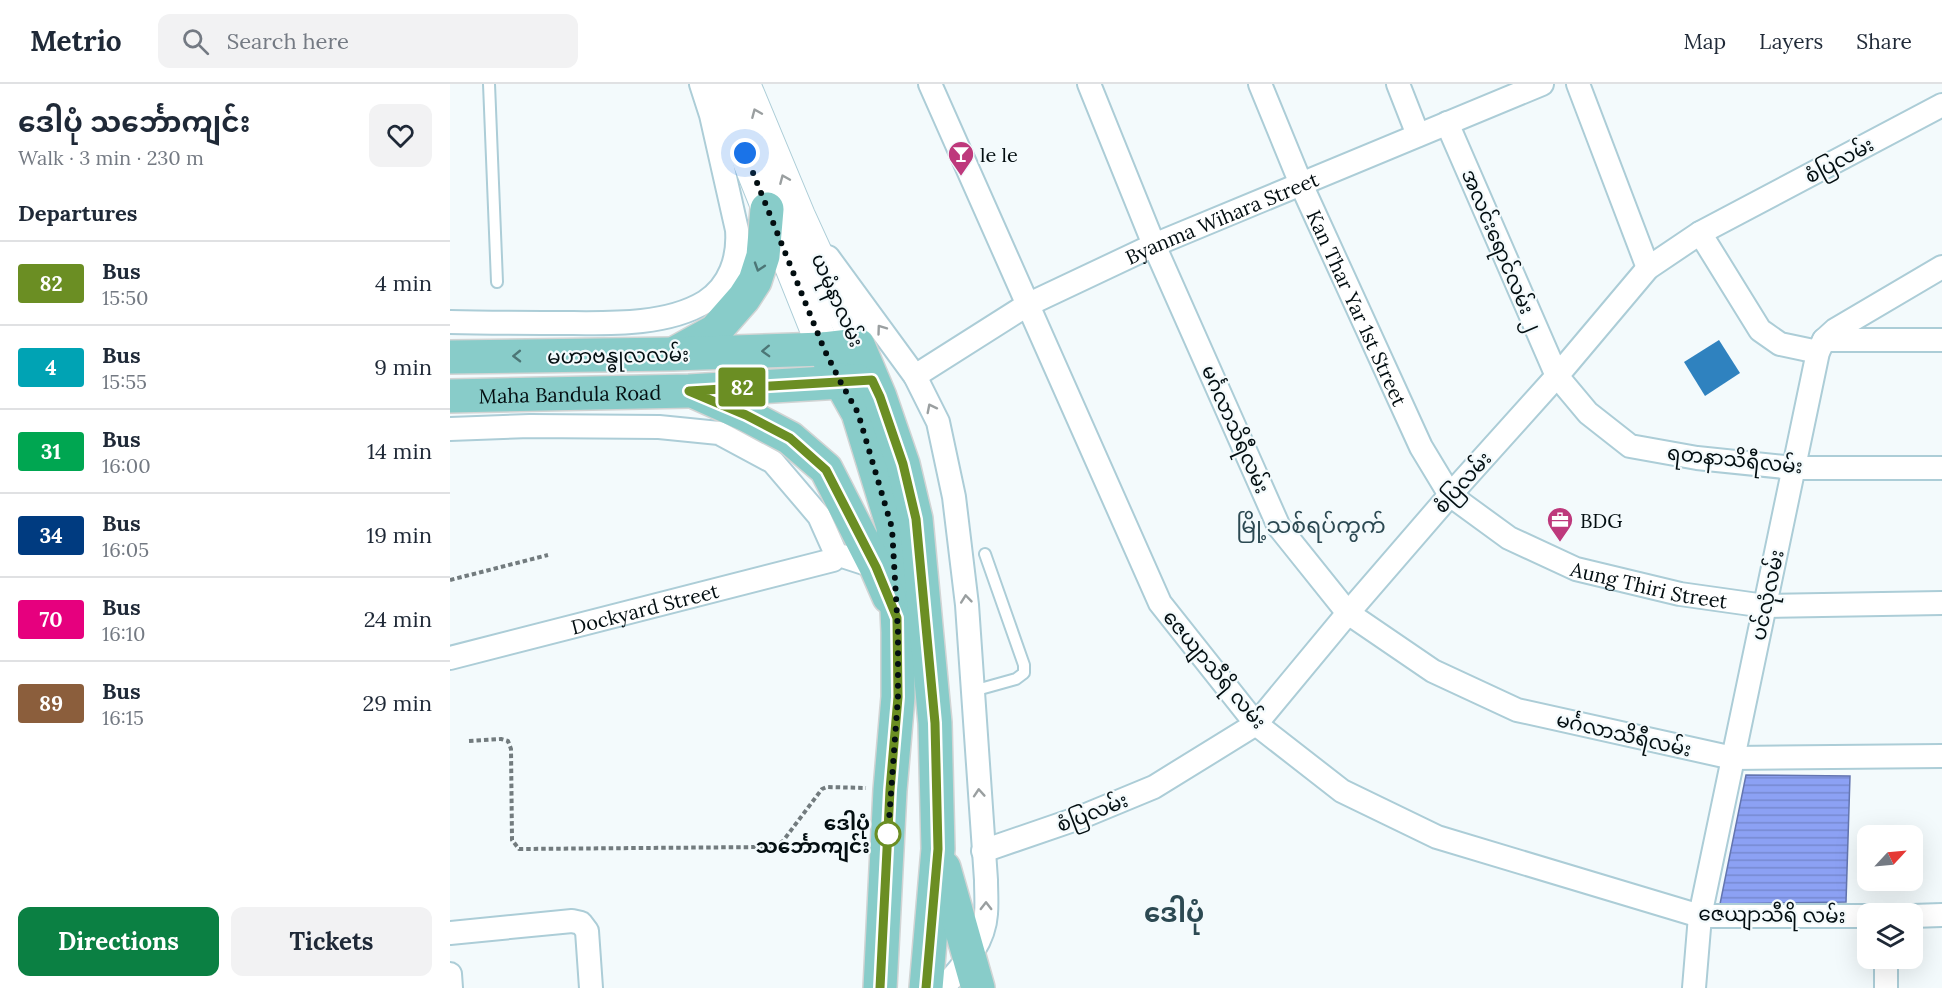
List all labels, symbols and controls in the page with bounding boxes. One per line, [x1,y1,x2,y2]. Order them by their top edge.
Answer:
search box [158,14,578,68]
text: Metrio [30,23,122,59]
icon: search [179,25,212,58]
text: Search here [227,27,349,55]
text: Map [1683,28,1726,55]
text: Layers [1759,28,1823,55]
text: Share [1856,28,1912,55]
text: ဒေါပုံ သင်္ဘောကျင်း [18,104,251,140]
button: heart [369,104,432,167]
one-way arrow [751,109,763,120]
street label: စံပြလမ်း [1800,131,1880,192]
your location [730,138,760,168]
bar icon: le le [946,139,976,177]
place label: le le [980,142,1018,167]
text: Walk · 3 min · 230 m [18,145,204,170]
street label: အလင်းရောင်လမ်း ၂ [1453,165,1548,336]
street label: Byanma Wihara Street [1121,166,1322,269]
one-way arrow [779,175,791,186]
text: Departures [18,199,137,227]
street label: Kan Thar Yar 1st Street [1302,206,1413,410]
street label: ယမုံနာလမ်း [802,249,871,353]
text: Bus [102,257,141,285]
one-way arrow [754,261,767,272]
text: 4 min [375,269,432,297]
text: 82 [39,270,63,297]
text: 15:50 [102,285,149,310]
one-way arrow [877,325,888,336]
street label: မဟာဗန္ဓုလလမ်း [547,340,689,373]
text: Bus [102,341,141,369]
one-way arrow [761,344,770,357]
one-way arrow [513,350,522,362]
text: 9 min [374,353,432,381]
text: 4 [45,354,57,381]
street label: မင်္ဂလာသိရီလမ်း [1193,361,1276,499]
line badge: 82 [715,368,769,406]
text: 15:55 [102,369,147,394]
text: 82 [730,374,754,401]
street label: Maha Bandula Road [478,379,662,408]
one-way arrow [927,403,938,414]
text: Bus [102,425,141,453]
text: 14 min [367,437,432,465]
text: 31 [41,438,61,465]
street label: ရတနာသိရီလမ်း [1666,438,1804,483]
street label: စံပြလမ်း [1427,445,1499,521]
text: 16:00 [102,453,151,478]
office icon: BDG [1545,505,1575,543]
place label: BDG [1580,508,1622,533]
text: Bus [102,509,141,537]
district label: မြို့သစ်ရပ်ကွက် [1236,510,1386,543]
text: 19 min [366,521,432,549]
text: 34 [39,522,63,549]
text: 16:05 [102,537,149,562]
street label: ပင်လုံလမ်း [1744,547,1794,644]
street label: Aung Thiri Street [1567,555,1729,613]
street label: Dockyard Street [568,577,721,639]
text: Bus [102,593,141,621]
one-way arrow [960,594,973,603]
street label: ဇေယျာသီရိ လမ်း [1155,604,1273,736]
text: 24 min [364,605,432,633]
text: 70 [39,606,63,633]
text: 16:10 [102,621,146,646]
text: Bus [102,677,141,705]
text: 29 min [362,689,432,717]
text: 89 [39,690,63,717]
text: 16:15 [102,705,144,730]
street label: မင်္ဂလာသိရီလမ်း [1553,705,1694,766]
street label: စံပြလမ်း [1052,786,1133,841]
one-way arrow [973,789,986,798]
place label: ဒေါပုံ သင်္ဘောကျင်း [755,810,870,863]
marker: ဒေါပုံ သင်္ဘောကျင်း [875,821,901,847]
north arrow [1857,825,1923,891]
map controls [1857,825,1923,969]
district label: ဒေါပုံ [1144,895,1204,935]
street label: ဇေယျာသီရိ လမ်း [1698,899,1846,932]
one-way arrow [980,902,992,911]
button: layers [1857,903,1923,969]
button: Directions [18,907,219,976]
button: Tickets [231,907,432,976]

